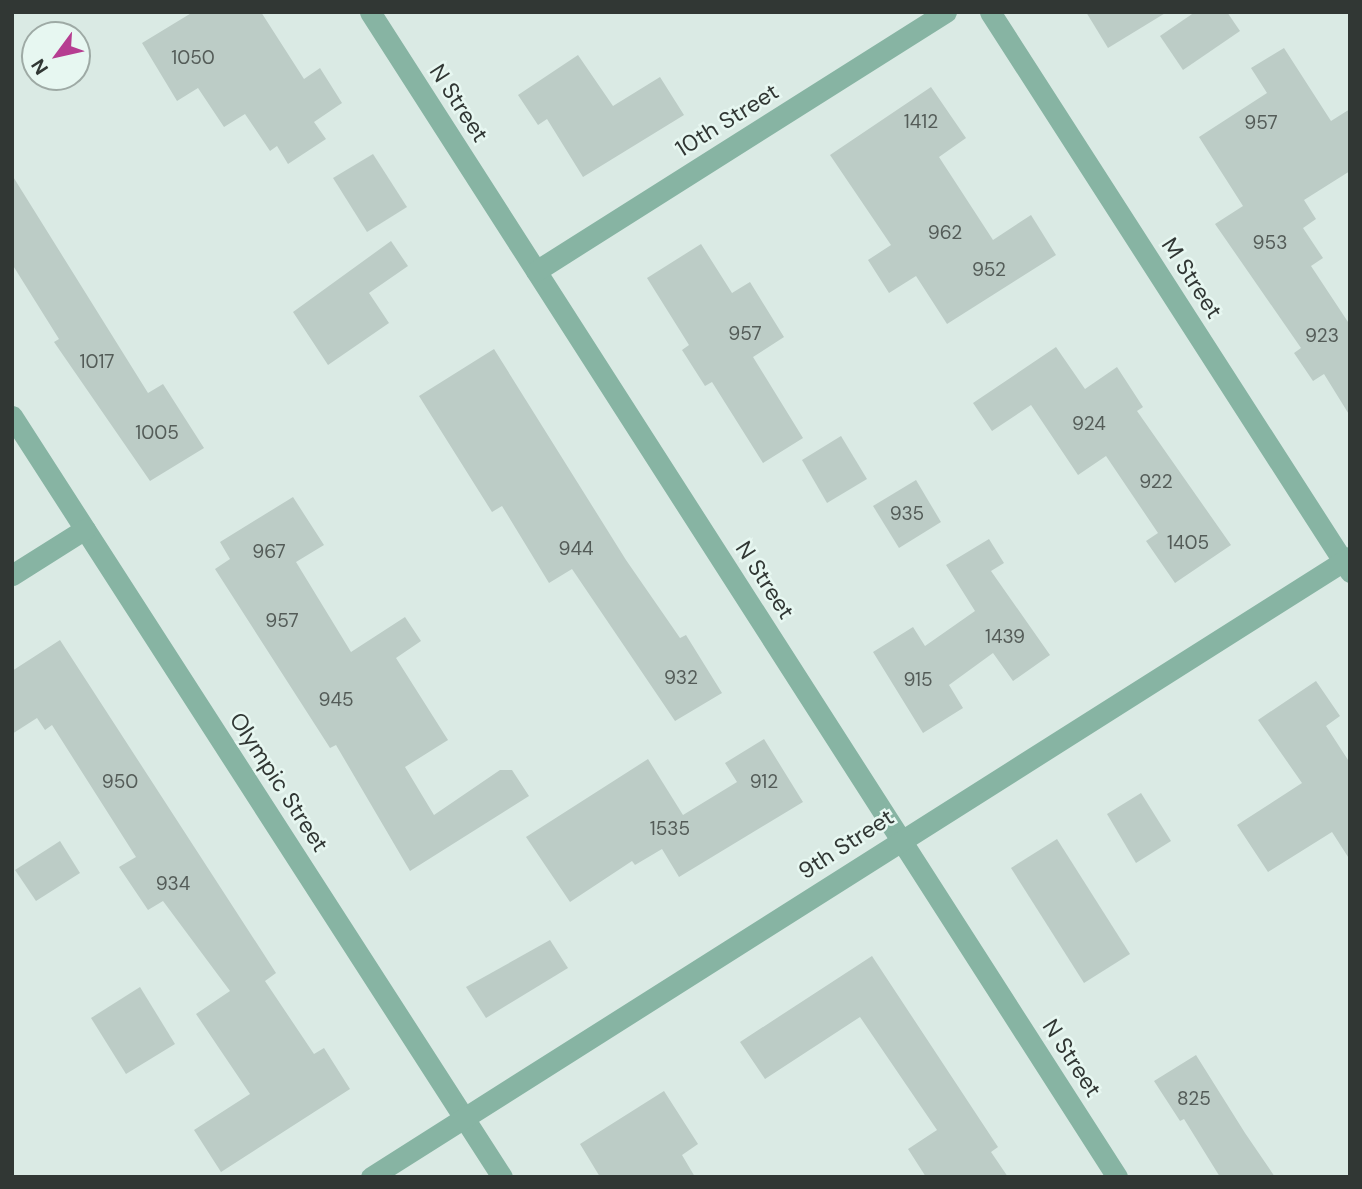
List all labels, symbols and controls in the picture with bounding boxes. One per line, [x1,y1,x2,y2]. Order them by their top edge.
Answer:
north arrow [21,21,91,91]
house number: 1050 [171,47,215,69]
text: N [25,54,54,79]
street label: N Street [424,59,494,147]
street label: 10th Street [670,77,784,163]
house number: 1412 [904,111,938,133]
house number: 957 [1244,112,1278,134]
house number: 962 [928,222,962,244]
street label: M Street [1156,232,1228,324]
house number: 953 [1253,232,1287,254]
house number: 952 [972,259,1006,281]
house number: 957 [728,323,762,345]
house number: 923 [1305,325,1339,347]
house number: 1017 [80,351,114,373]
house number: 924 [1072,413,1106,435]
house number: 1005 [135,422,179,444]
house number: 922 [1139,471,1173,493]
house number: 935 [890,503,924,525]
house number: 1405 [1167,532,1209,554]
street label: N Street [730,536,800,624]
house number: 944 [559,538,593,560]
house number: 967 [252,541,286,563]
house number: 957 [265,610,299,632]
house number: 1439 [985,626,1025,648]
house number: 932 [664,667,698,689]
house number: 915 [903,669,933,691]
house number: 945 [318,689,354,711]
street label: Olympic Street [224,707,334,857]
house number: 950 [102,771,138,793]
house number: 912 [750,771,778,793]
street label: 9th Street [793,803,899,885]
house number: 1535 [650,818,690,840]
house number: 934 [156,873,190,895]
street label: N Street [1037,1014,1107,1102]
house number: 825 [1177,1088,1211,1110]

